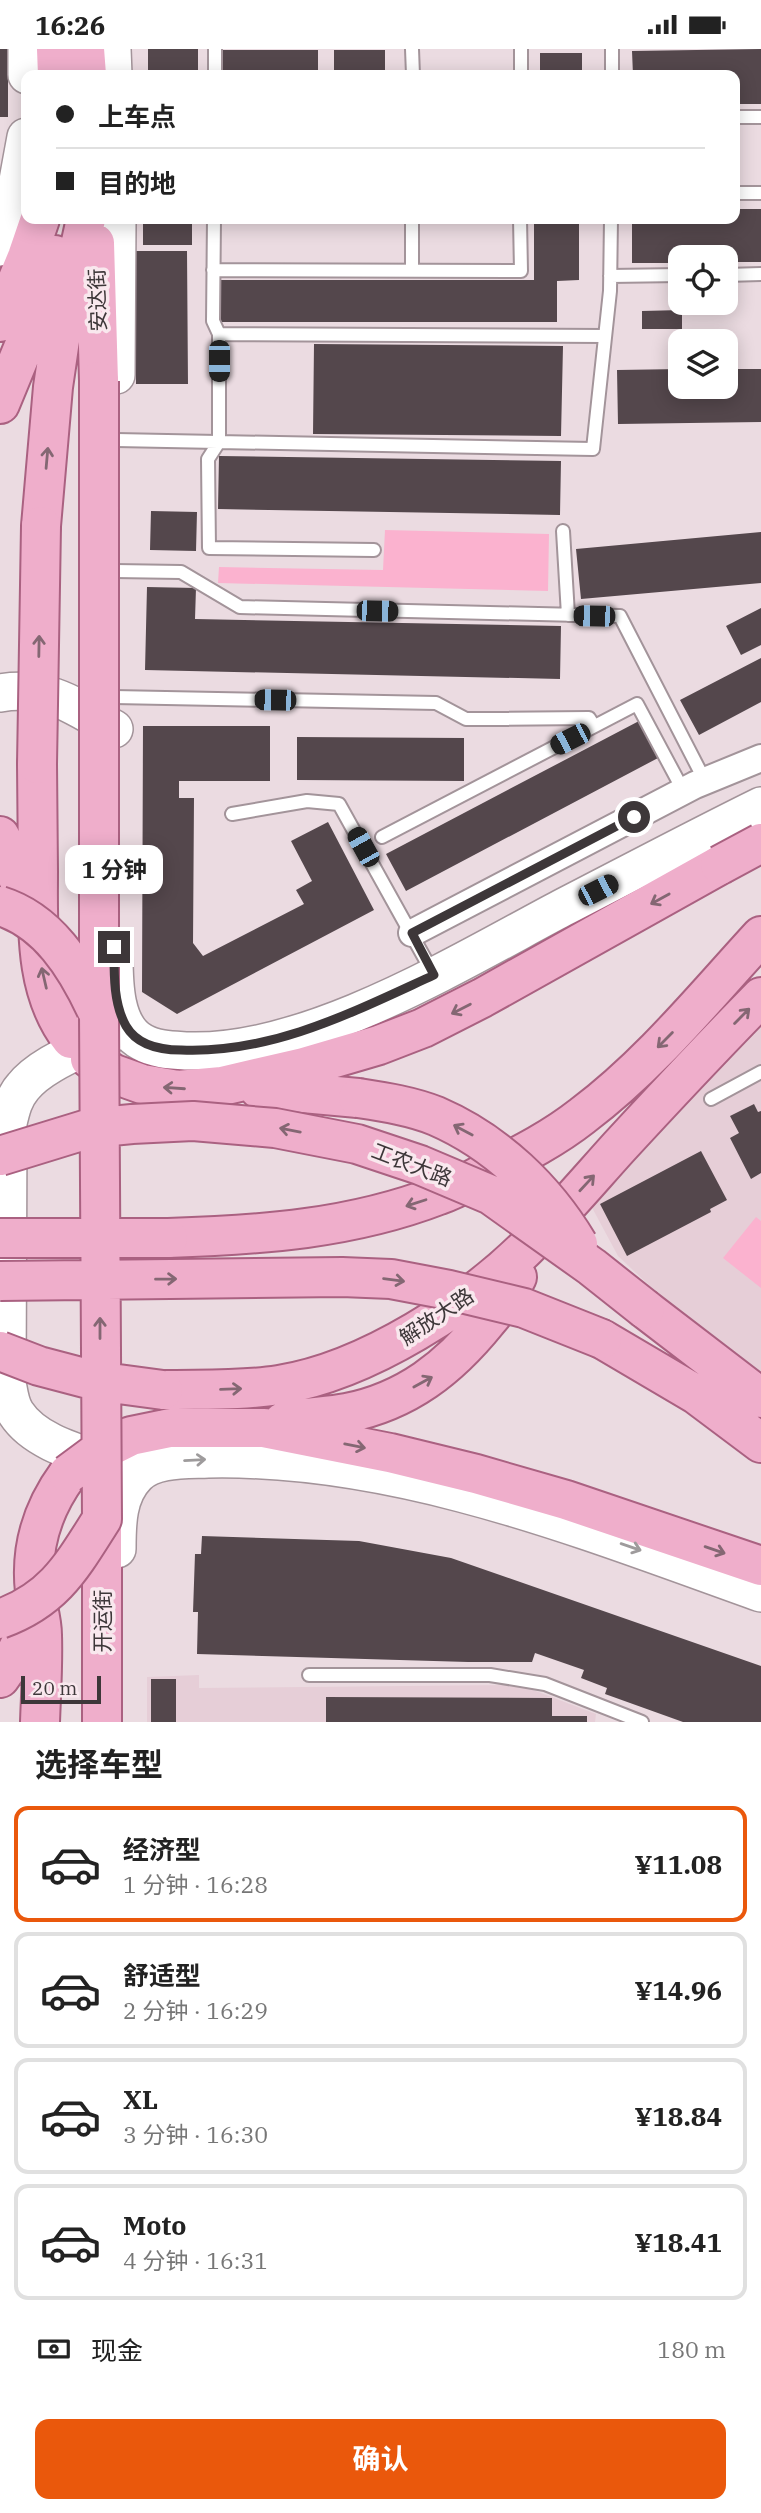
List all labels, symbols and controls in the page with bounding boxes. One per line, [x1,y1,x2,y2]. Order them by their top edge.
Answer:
text: 16:26 [35,8,105,42]
text: 上车点 [98,99,176,133]
text: 目的地 [98,166,176,200]
map controls [668,245,738,399]
button: locate [668,245,738,315]
street label: 安达街 [82,268,112,332]
button: layers [668,329,738,399]
car [209,340,230,382]
one-way arrow [41,447,54,470]
car [356,600,399,622]
car [573,605,616,627]
one-way arrow [32,635,45,658]
car [254,689,297,711]
car [547,720,594,758]
route start [618,801,650,833]
car [344,824,383,870]
callout: 1 分钟 [65,845,163,895]
text: 1 分钟 [81,854,147,884]
car [575,871,622,909]
one-way arrow [651,892,671,906]
route end [98,931,130,963]
one-way arrow [37,967,50,990]
one-way arrow [451,1002,472,1016]
one-way arrow [733,1008,750,1025]
one-way arrow [657,1031,674,1048]
one-way arrow [163,1081,185,1094]
one-way arrow [279,1123,302,1137]
one-way arrow [454,1123,474,1137]
street label: 工农大路 [368,1136,456,1192]
one-way arrow [578,1175,595,1192]
one-way arrow [405,1197,427,1210]
one-way arrow [154,1272,177,1286]
one-way arrow [382,1274,404,1287]
street label: 解放大路 [393,1281,479,1351]
one-way arrow [94,1317,107,1340]
one-way arrow [412,1375,432,1389]
one-way arrow [219,1382,242,1396]
one-way arrow [343,1439,366,1453]
one-way arrow [183,1453,205,1466]
one-way arrow [620,1542,642,1554]
one-way arrow [703,1545,725,1557]
street label: 开运街 [88,1590,116,1653]
scale bar [21,1673,102,1705]
text: 20 m [32,1676,77,1700]
text: 选择车型 [35,1743,163,1785]
text: 经济型 [123,1832,201,1866]
icon: car [39,1833,102,1896]
text: ¥11.08 [635,1847,722,1881]
text: 1 分钟 · 16:28 [123,1869,268,1899]
text: 舒适型 [123,1958,201,1992]
icon: car [39,1959,102,2022]
text: ¥14.96 [635,1973,722,2007]
text: 2 分钟 · 16:29 [123,1995,268,2025]
text: XL [123,2082,158,2116]
icon: car [39,2085,102,2148]
text: ¥18.84 [635,2099,722,2133]
text: 3 分钟 · 16:30 [123,2119,268,2149]
text: Moto [123,2208,186,2242]
icon: car [39,2211,102,2274]
text: ¥18.41 [635,2225,722,2259]
text: 4 分钟 · 16:31 [123,2245,268,2275]
icon: cash [35,2330,73,2368]
text: 现金 [91,2333,143,2367]
text: 180 m [657,2334,726,2364]
button: 确认 [35,2419,726,2499]

